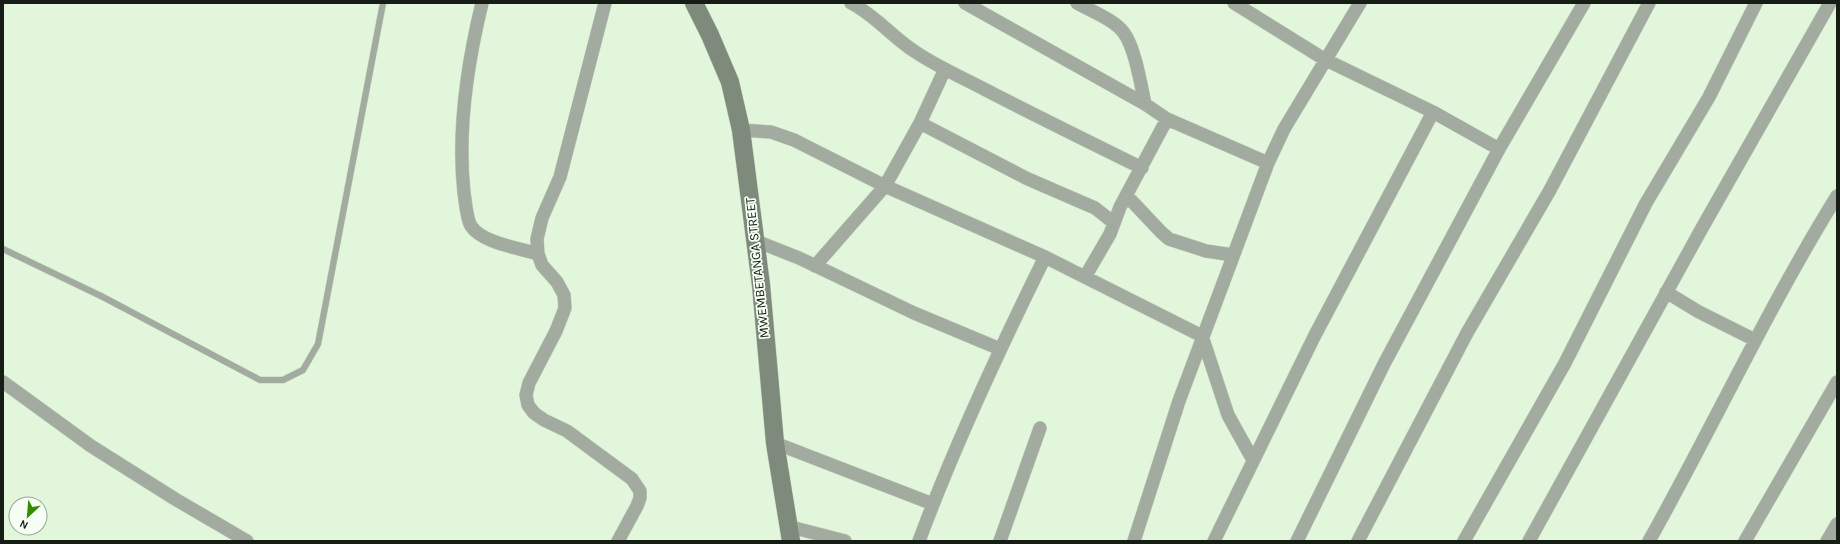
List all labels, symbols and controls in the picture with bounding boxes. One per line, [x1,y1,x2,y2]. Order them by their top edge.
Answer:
street label: MWEMBETANGA STREET [742,197,772,339]
north arrow [8,496,48,536]
text: N [17,517,30,532]

